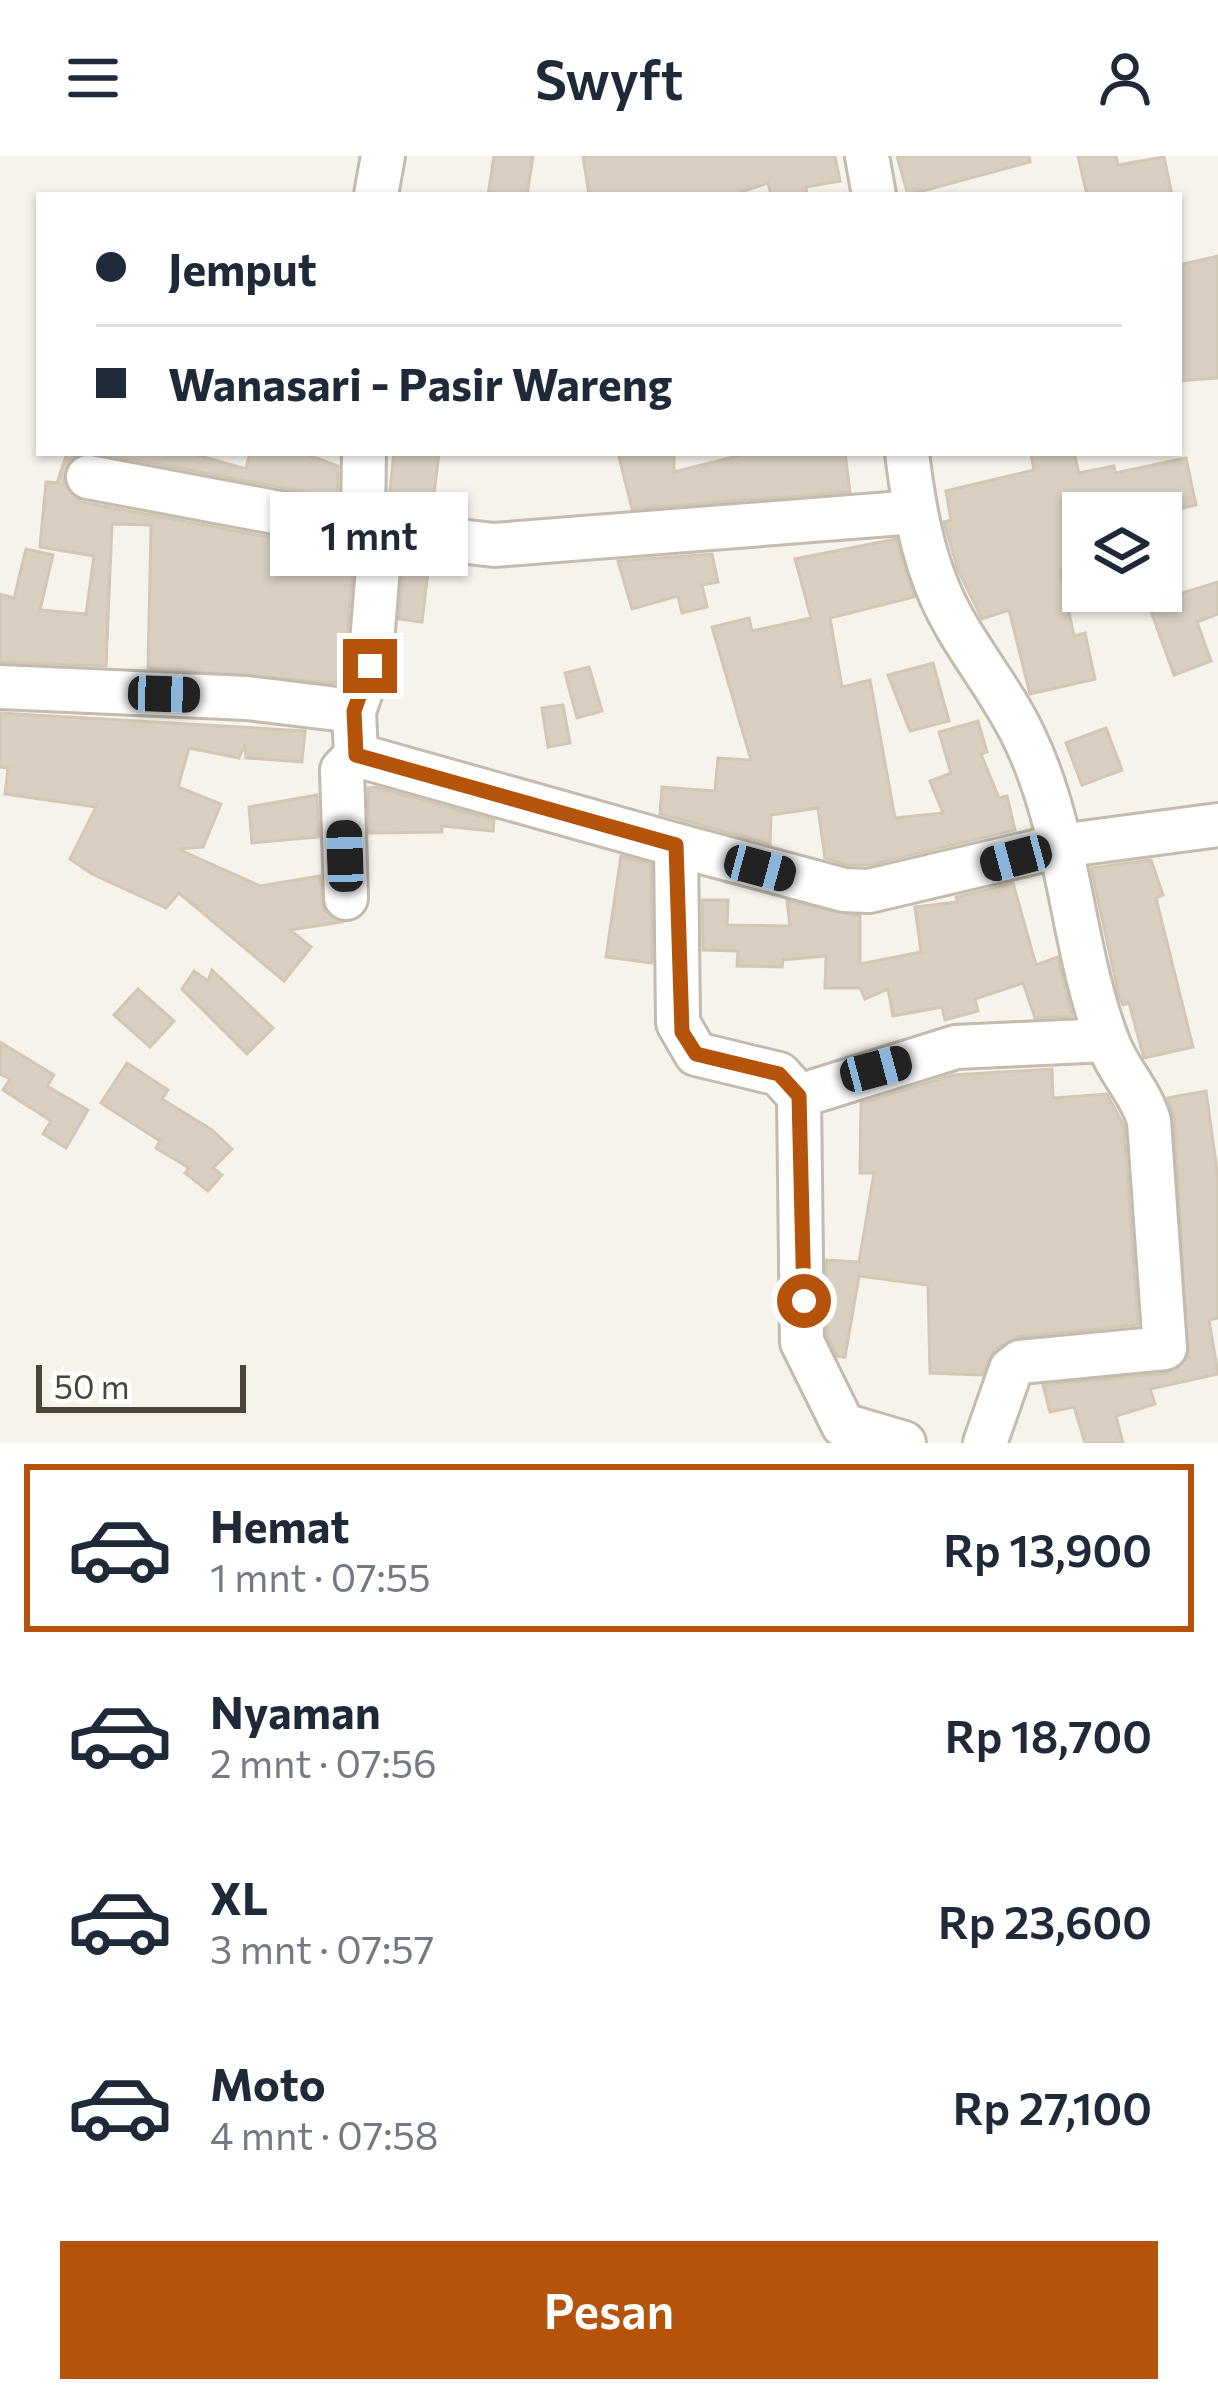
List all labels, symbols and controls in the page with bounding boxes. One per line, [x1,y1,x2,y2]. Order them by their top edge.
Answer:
icon: menu [60,45,126,111]
text: Swyft [535,45,683,111]
icon: person [1092,45,1158,111]
text: Jemput [168,240,317,295]
text: Wanasari - Pasir Wareng [168,355,672,410]
callout: 1 mnt [271,492,469,576]
map controls [1062,492,1182,612]
button: layers [1062,492,1182,612]
text: 1 mnt [320,510,418,558]
route end [343,639,397,693]
car [127,675,201,713]
car [326,819,364,893]
car [977,831,1055,885]
car [721,841,799,895]
car [837,1042,915,1096]
route start [777,1274,831,1328]
scale bar [36,1359,246,1412]
text: 50 m [54,1365,130,1406]
icon: car [66,1494,174,1602]
text: Hemat [210,1497,349,1552]
text: Rp 13,900 [943,1521,1152,1576]
text: 1 mnt · 07:55 [210,1552,431,1600]
icon: car [66,1680,174,1788]
text: Nyaman [210,1683,381,1738]
text: Rp 18,700 [945,1707,1152,1762]
text: 2 mnt · 07:56 [210,1738,437,1786]
icon: car [66,1866,174,1974]
text: XL [210,1869,268,1924]
text: Rp 23,600 [938,1893,1152,1948]
text: 3 mnt · 07:57 [210,1924,434,1972]
icon: car [66,2052,174,2160]
text: Moto [210,2055,326,2110]
text: Rp 27,100 [953,2079,1152,2134]
text: 4 mnt · 07:58 [210,2110,439,2158]
button: Pesan [60,2241,1158,2379]

